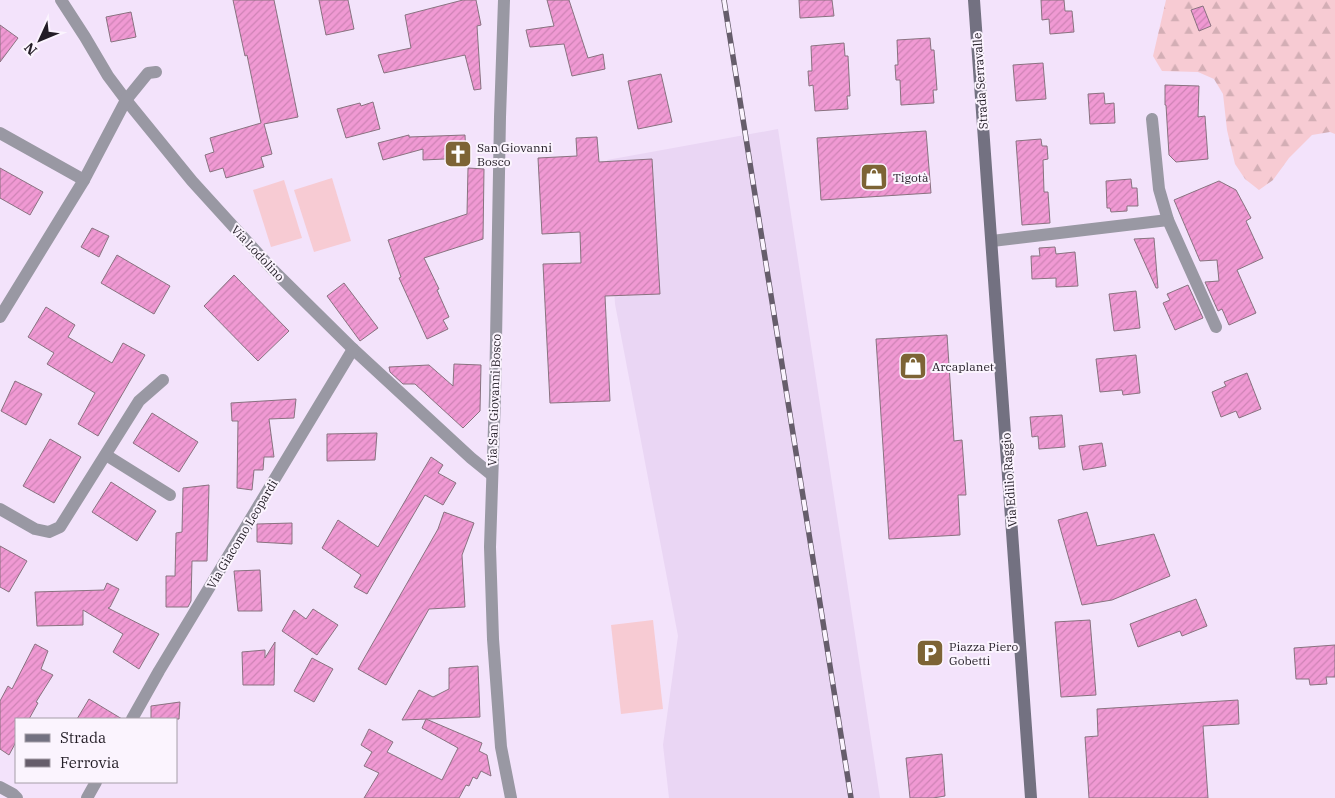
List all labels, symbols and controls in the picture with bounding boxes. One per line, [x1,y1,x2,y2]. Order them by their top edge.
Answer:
north arrow [15,15,65,65]
street label: Strada Serravalle [969,32,991,130]
text: N [20,39,41,59]
church icon: San Giovanni Bosco [443,139,473,169]
place label: San Giovanni Bosco [477,140,552,169]
shop icon: Tigotà [859,162,889,192]
place label: Tigotà [893,170,929,185]
street label: Via Lodolino [228,222,288,284]
street label: Via San Giovanni Bosco [484,333,504,466]
shop icon: Arcaplanet [898,351,928,381]
place label: Arcaplanet [932,359,994,374]
street label: Via Edilio Raggio [998,432,1020,528]
street label: Via Giacomo Leopardi [204,477,281,591]
parking icon: Piazza Piero Gobetti [915,638,945,668]
place label: Piazza Piero Gobetti [949,639,1018,668]
legend [15,718,178,783]
text: Strada [60,728,106,747]
text: Ferrovia [60,753,119,772]

